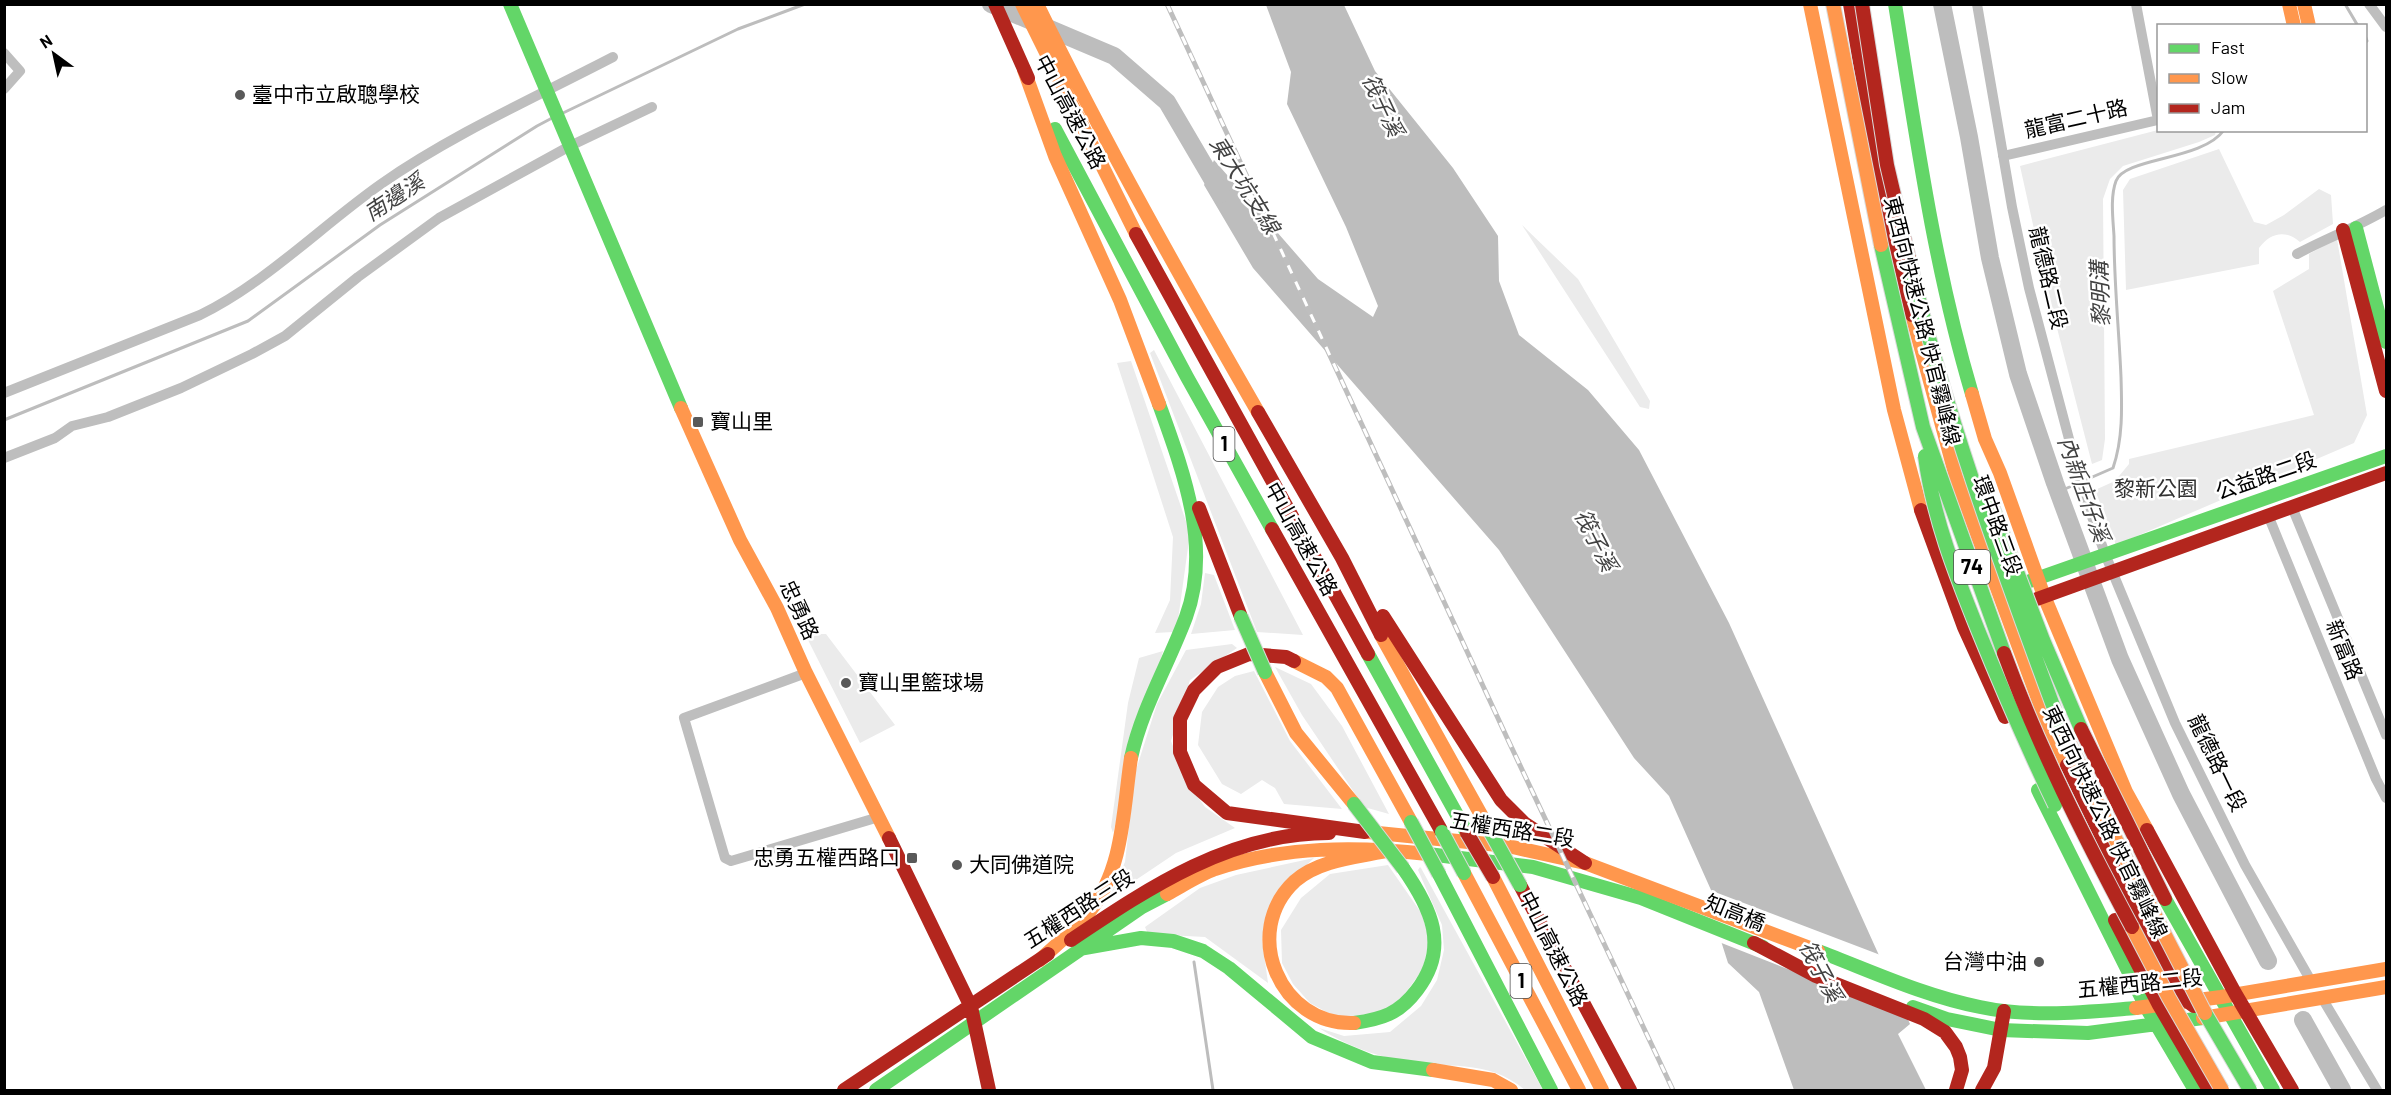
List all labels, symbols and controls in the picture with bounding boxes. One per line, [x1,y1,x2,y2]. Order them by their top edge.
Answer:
north arrow [24,24,84,84]
legend [2157,24,2367,132]
text: N [36,30,55,52]
text: Fast [2211,36,2245,58]
street label: 中山高速公路 [1031,50,1112,173]
text: Slow [2211,66,2248,88]
water label: 筏子溪 [1358,69,1411,143]
place label: 臺中市立啟聰學校 [252,81,420,106]
marker: 臺中市立啟聰學校 [233,88,247,102]
street label: 龍富二十路 [2022,94,2130,142]
text: Jam [2211,96,2245,118]
water label: 東大坑支線 [1206,131,1288,241]
water label: 南邊溪 [359,166,431,225]
street label: 東西向快速公路 快官霧峰線 [1880,193,1967,448]
street label: 龍德路二段 [2025,224,2073,332]
water label: 黎明溝 [2085,258,2113,327]
place label: 寶山里 [710,408,773,433]
marker: 寶山里 [691,415,705,429]
road number: 1 [1214,427,1234,461]
water label: 內新庄仔溪 [2054,433,2117,548]
street label: 公益路二段 [2212,446,2319,503]
street label: 環中路三段 [1969,472,2028,579]
park label: 黎新公園 [2114,475,2198,500]
street label: 中山高速公路 [1261,477,1344,599]
water label: 筏子溪 [1570,504,1625,578]
road number: 74 [1954,550,1990,584]
street label: 忠勇路 [776,576,825,643]
street label: 新富路 [2322,616,2369,683]
place label: 寶山里籃球場 [858,669,984,694]
marker: 寶山里籃球場 [839,676,853,690]
street label: 東西向快速公路 快官霧峰線 [2039,701,2174,942]
street label: 龍德路一段 [2184,710,2253,815]
street label: 五權西路二段 [1448,806,1576,851]
place label: 忠勇五權西路口 [753,844,900,869]
marker: 忠勇五權西路口 [905,851,919,865]
place label: 大同佛道院 [969,851,1074,876]
marker: 大同佛道院 [950,858,964,872]
street label: 五權西路三段 [1019,863,1138,953]
street label: 中山高速公路 [1515,887,1594,1010]
street label: 知高橋 [1702,888,1769,935]
water label: 筏子溪 [1795,935,1850,1008]
place label: 台灣中油 [1943,948,2027,973]
marker: 台灣中油 [2032,955,2046,969]
street label: 五權西路二段 [2076,963,2204,1002]
road number: 1 [1510,964,1532,998]

